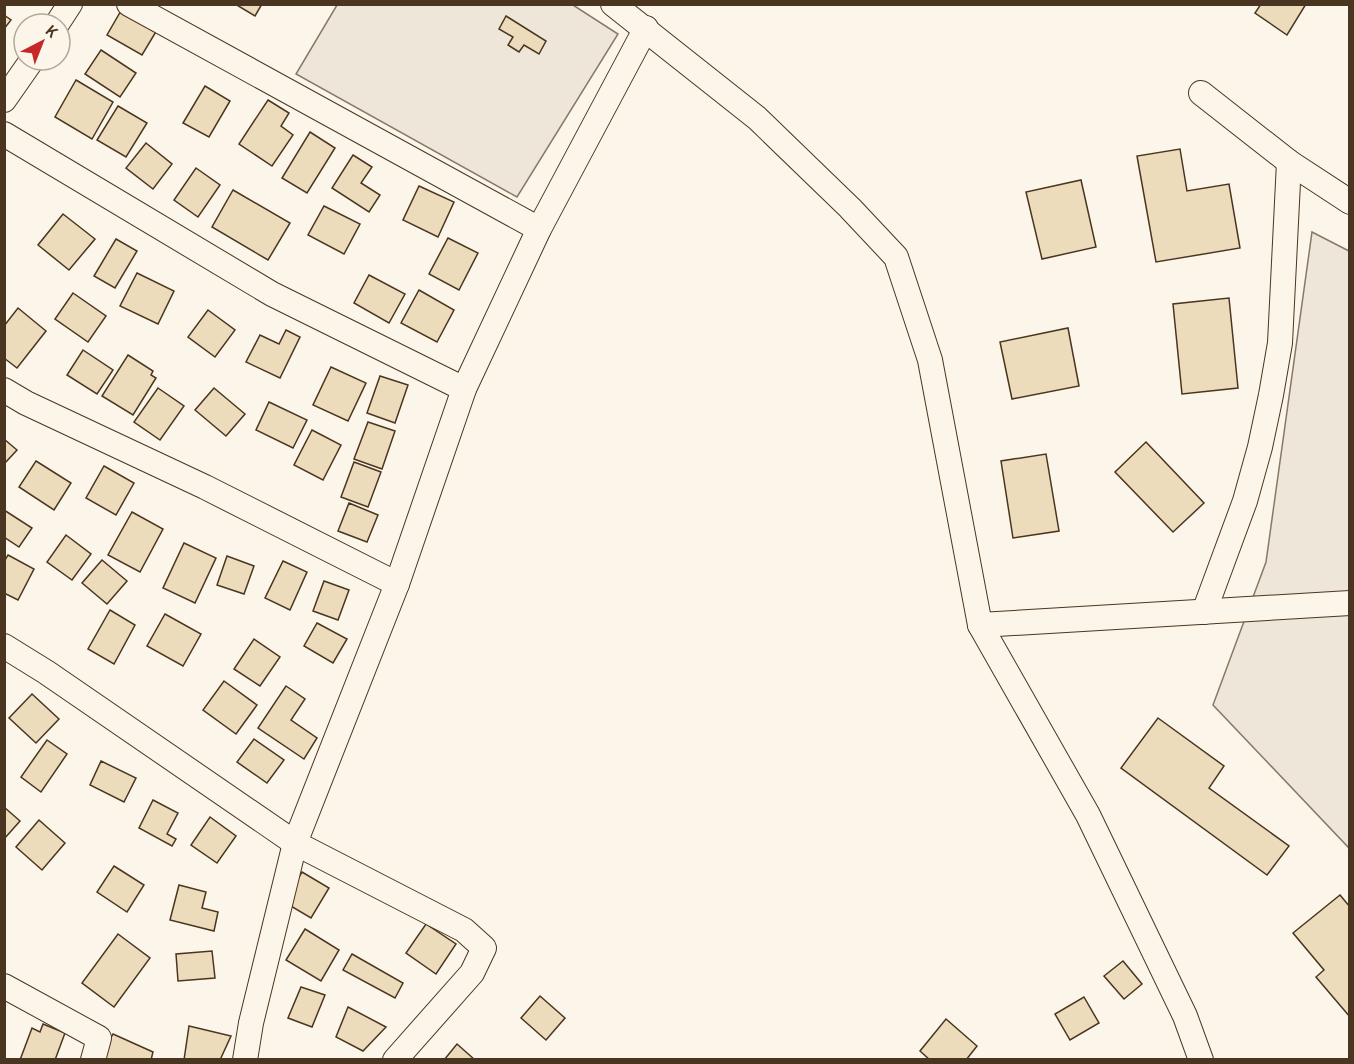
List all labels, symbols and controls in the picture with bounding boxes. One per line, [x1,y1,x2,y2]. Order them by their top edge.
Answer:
north arrow [12,12,72,72]
text: K [41,20,63,43]

